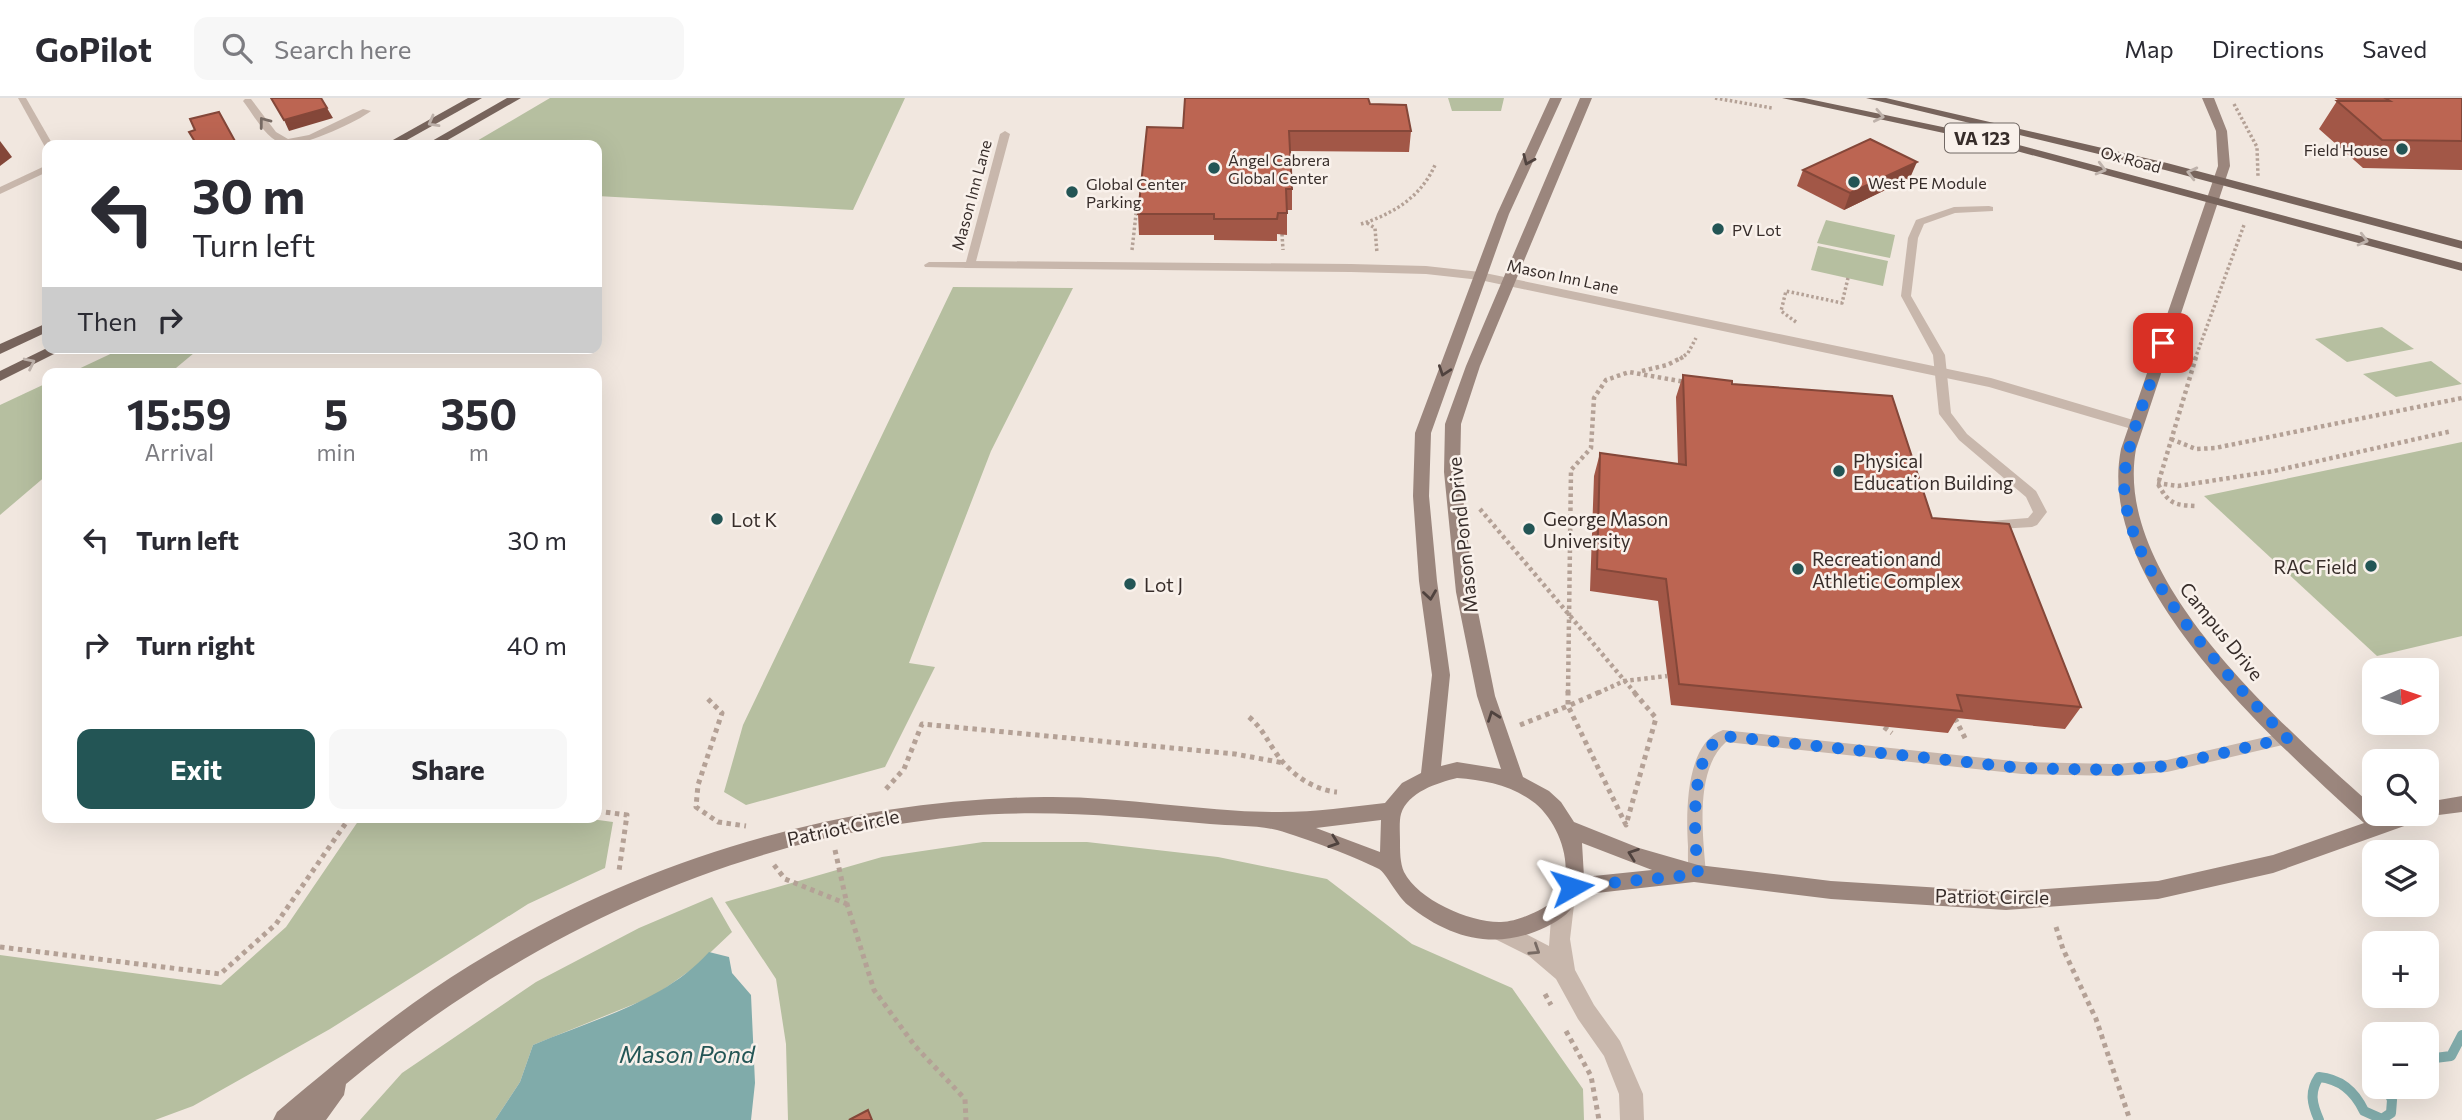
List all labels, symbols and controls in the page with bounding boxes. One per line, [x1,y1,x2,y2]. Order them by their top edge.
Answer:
search box [194,17,684,80]
text: GoPilot [35,28,152,69]
icon: search [218,29,256,67]
text: Search here [274,33,411,64]
text: Map [2124,34,2174,63]
text: Directions [2212,34,2324,63]
text: Saved [2362,34,2427,63]
one-way arrow [1873,108,1885,122]
one-way arrow [428,113,440,127]
one-way arrow [260,117,272,129]
road number: VA 123 [1945,124,2019,153]
street label: Mason Inn Lane [947,138,995,252]
place label: Field House [2304,140,2388,159]
marker: Field House [2394,141,2410,157]
street label: Ox Road [2099,142,2163,176]
place label: Ángel Cabrera Global Center [1228,150,1330,187]
one-way arrow [1522,153,1536,165]
marker: Ángel Cabrera Global Center [1206,160,1222,176]
one-way arrow [2094,161,2106,175]
text: 30 m [192,164,305,224]
one-way arrow [2187,167,2199,181]
icon: left [77,168,168,259]
place label: West PE Module [1868,173,1987,192]
place label: Global Center Parking [1086,174,1187,211]
marker: West PE Module [1846,174,1862,190]
marker: Global Center Parking [1064,184,1080,200]
place label: PV Lot [1732,220,1782,239]
marker: PV Lot [1710,221,1726,237]
text: Turn left [192,224,316,264]
one-way arrow [2356,231,2368,246]
street label: Mason Inn Lane [1505,255,1621,297]
icon: right [151,301,189,339]
text: Then [77,305,137,336]
pin [2133,313,2193,373]
icon: arrive [2144,324,2182,362]
one-way arrow [22,357,35,371]
one-way arrow [1438,365,1452,377]
text: 15:59 [127,387,232,439]
text: 5 [324,387,348,439]
text: 350 [440,387,517,439]
text: Arrival [144,438,214,466]
text: min [316,438,356,466]
text: m [469,438,489,466]
place label: Physical Education Building [1853,449,2013,494]
street label: Mason Pond Drive [1442,456,1482,614]
marker: Physical Education Building [1831,463,1847,479]
place label: George Mason University [1543,507,1669,552]
place label: Lot K [731,508,778,531]
marker: Lot K [709,511,725,527]
icon: left [77,521,115,559]
marker: George Mason University [1521,521,1537,537]
text: Turn left [136,524,239,555]
text: 30 m [508,524,567,555]
place label: Recreation and Athletic Complex [1812,547,1961,592]
place label: RAC Field [2273,555,2357,578]
marker: RAC Field [2363,558,2379,574]
marker: Recreation and Athletic Complex [1790,561,1806,577]
place label: Lot J [1144,573,1183,596]
marker: Lot J [1122,576,1138,592]
street label: Campus Drive [2175,577,2269,685]
one-way arrow [1422,589,1437,601]
icon: right [77,626,115,664]
text: Turn right [136,629,255,660]
text: 40 m [507,629,567,660]
north arrow [2362,658,2440,735]
map controls [2362,658,2439,1099]
one-way arrow [1487,711,1501,723]
button: Exit [77,729,315,809]
button: Share [329,729,567,809]
button: search [2362,749,2439,826]
street label: Patriot Circle [785,804,901,850]
one-way arrow [1327,834,1339,848]
button: layers [2362,840,2439,917]
one-way arrow [1627,849,1639,863]
position arrow [1535,850,1609,924]
street label: Patriot Circle [1935,884,2049,908]
button: + [2362,931,2439,1008]
one-way arrow [1527,941,1540,954]
button: − [2362,1022,2439,1099]
water label: Mason Pond [619,1039,756,1068]

